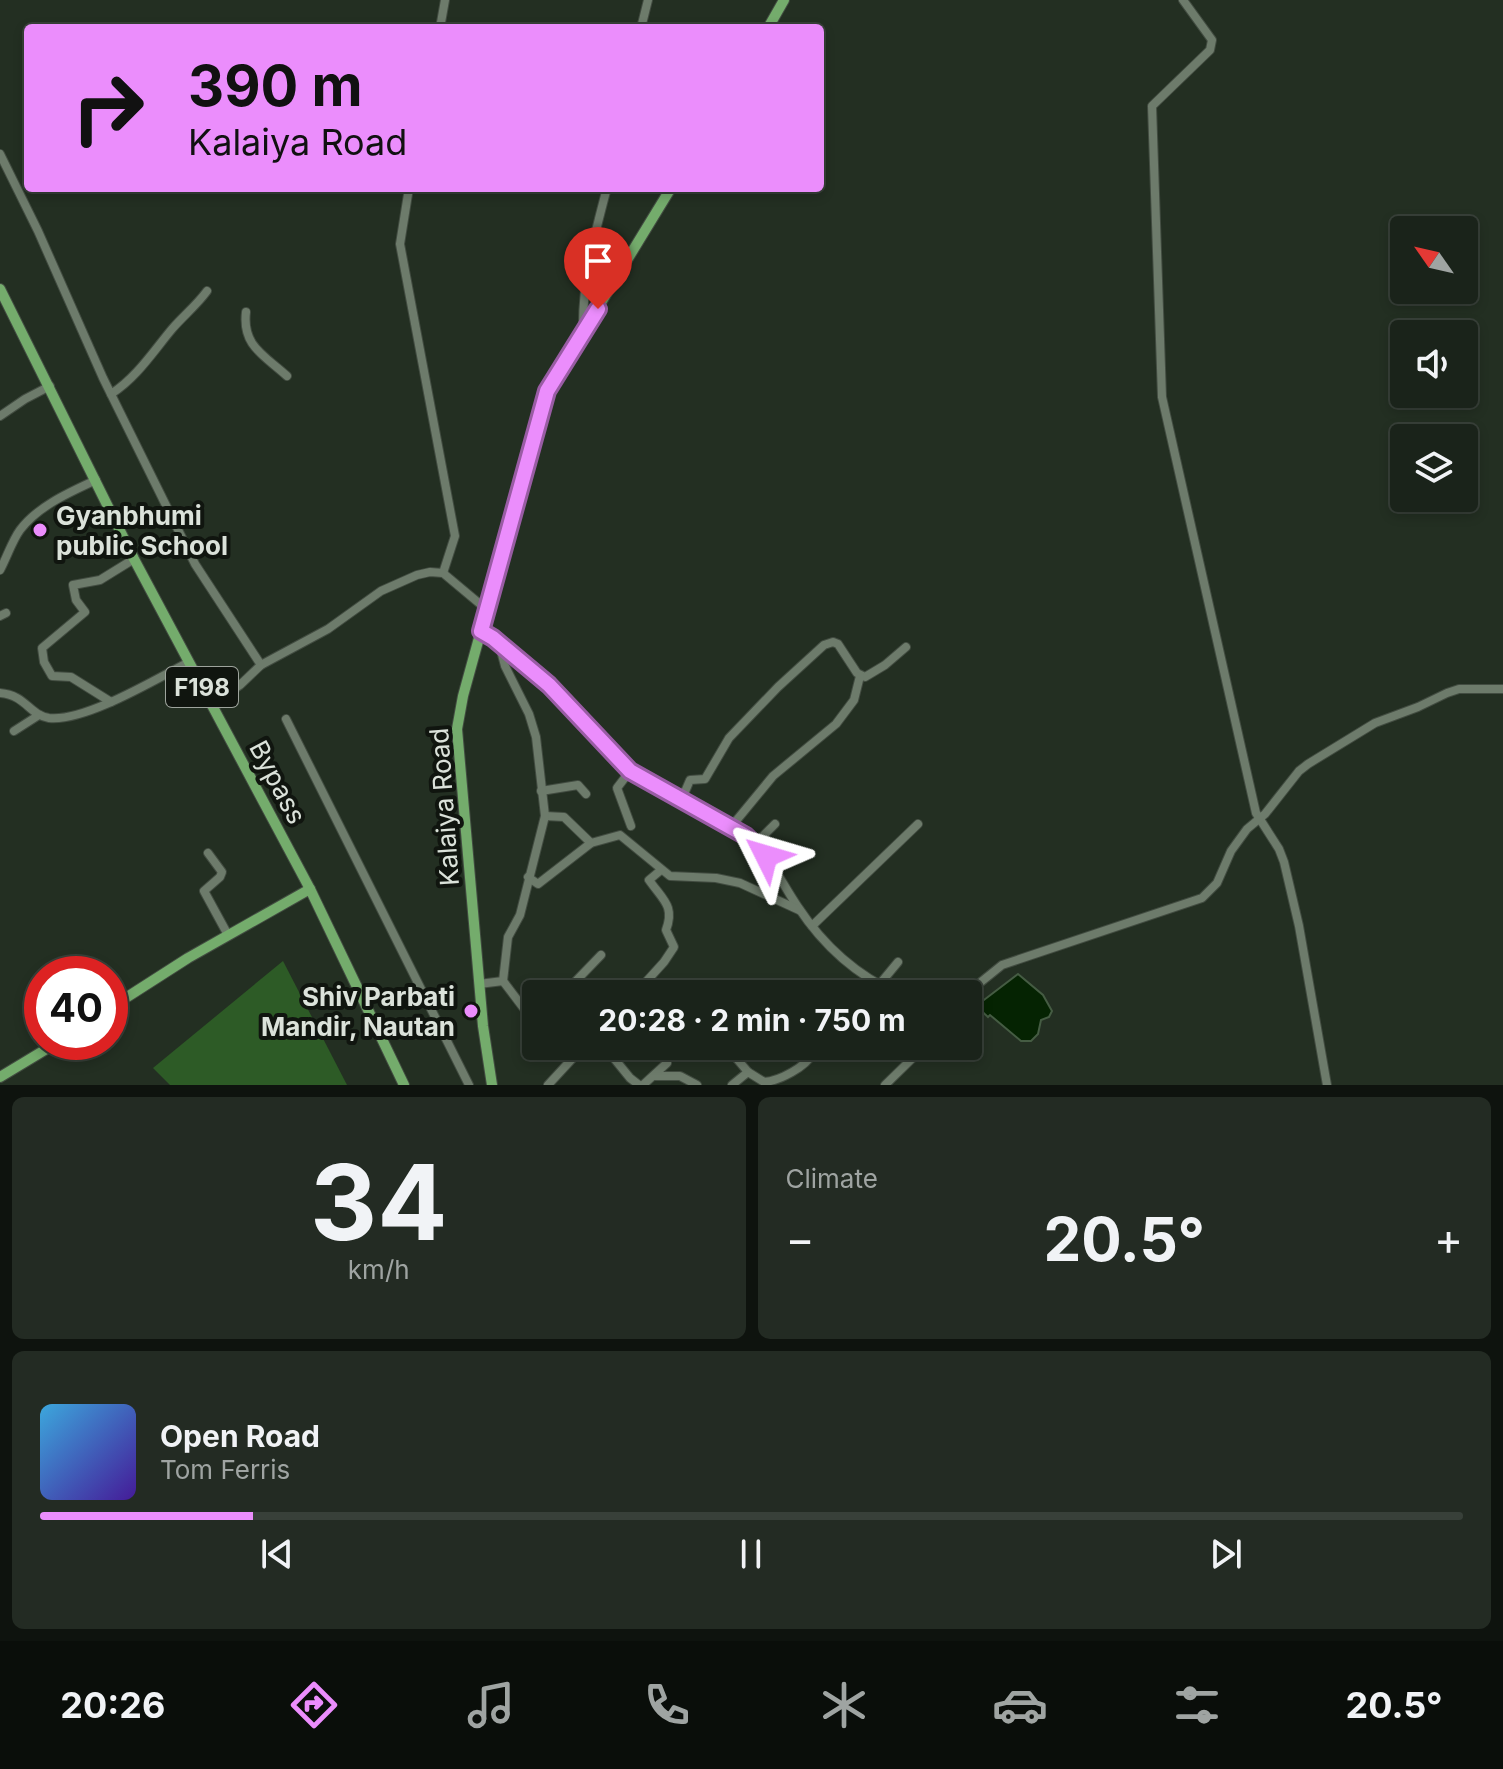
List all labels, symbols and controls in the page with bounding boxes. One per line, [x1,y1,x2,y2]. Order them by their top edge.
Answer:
text: 390 m [188,52,363,120]
icon: right [56,56,160,160]
text: Kalaiya Road [188,120,407,164]
north arrow [1390,216,1478,304]
map controls [1390,216,1478,512]
pin [564,227,632,309]
icon: arrive [576,239,620,283]
button: sound [1390,320,1478,408]
button: layers [1390,424,1478,512]
place label: Gyanbhumi public School [56,500,228,561]
marker: Gyanbhumi public School [31,521,49,539]
road number: F198 [166,667,238,707]
street label: Kalaiya Road [423,727,465,887]
street label: Bypass [243,735,313,829]
position arrow [724,814,808,898]
speed limit sign: 40 [24,956,128,1060]
place label: Shiv Parbati Mandir, Nautan [261,981,455,1042]
marker: Shiv Parbati Mandir, Nautan [462,1002,480,1020]
text: 20:28 · 2 min · 750 m [598,1002,906,1038]
text: 34 [310,1139,447,1265]
text: Climate [786,1163,878,1194]
text: 20.5° [1043,1203,1205,1275]
text: − [786,1212,815,1266]
text: + [1434,1212,1463,1266]
text: km/h [348,1254,410,1285]
text: Open Road [160,1418,320,1454]
text: Tom Ferris [160,1454,290,1485]
icon: previous [255,1532,299,1576]
icon: pause [729,1532,773,1576]
icon: next [1204,1532,1248,1576]
icon: directions [286,1677,342,1733]
icon: music [463,1677,519,1733]
icon: phone [639,1677,695,1733]
icon: climate [816,1677,872,1733]
icon: car [992,1677,1048,1733]
icon: filters [1169,1677,1225,1733]
text: 20:26 [60,1683,165,1727]
text: 20.5° [1346,1683,1443,1727]

